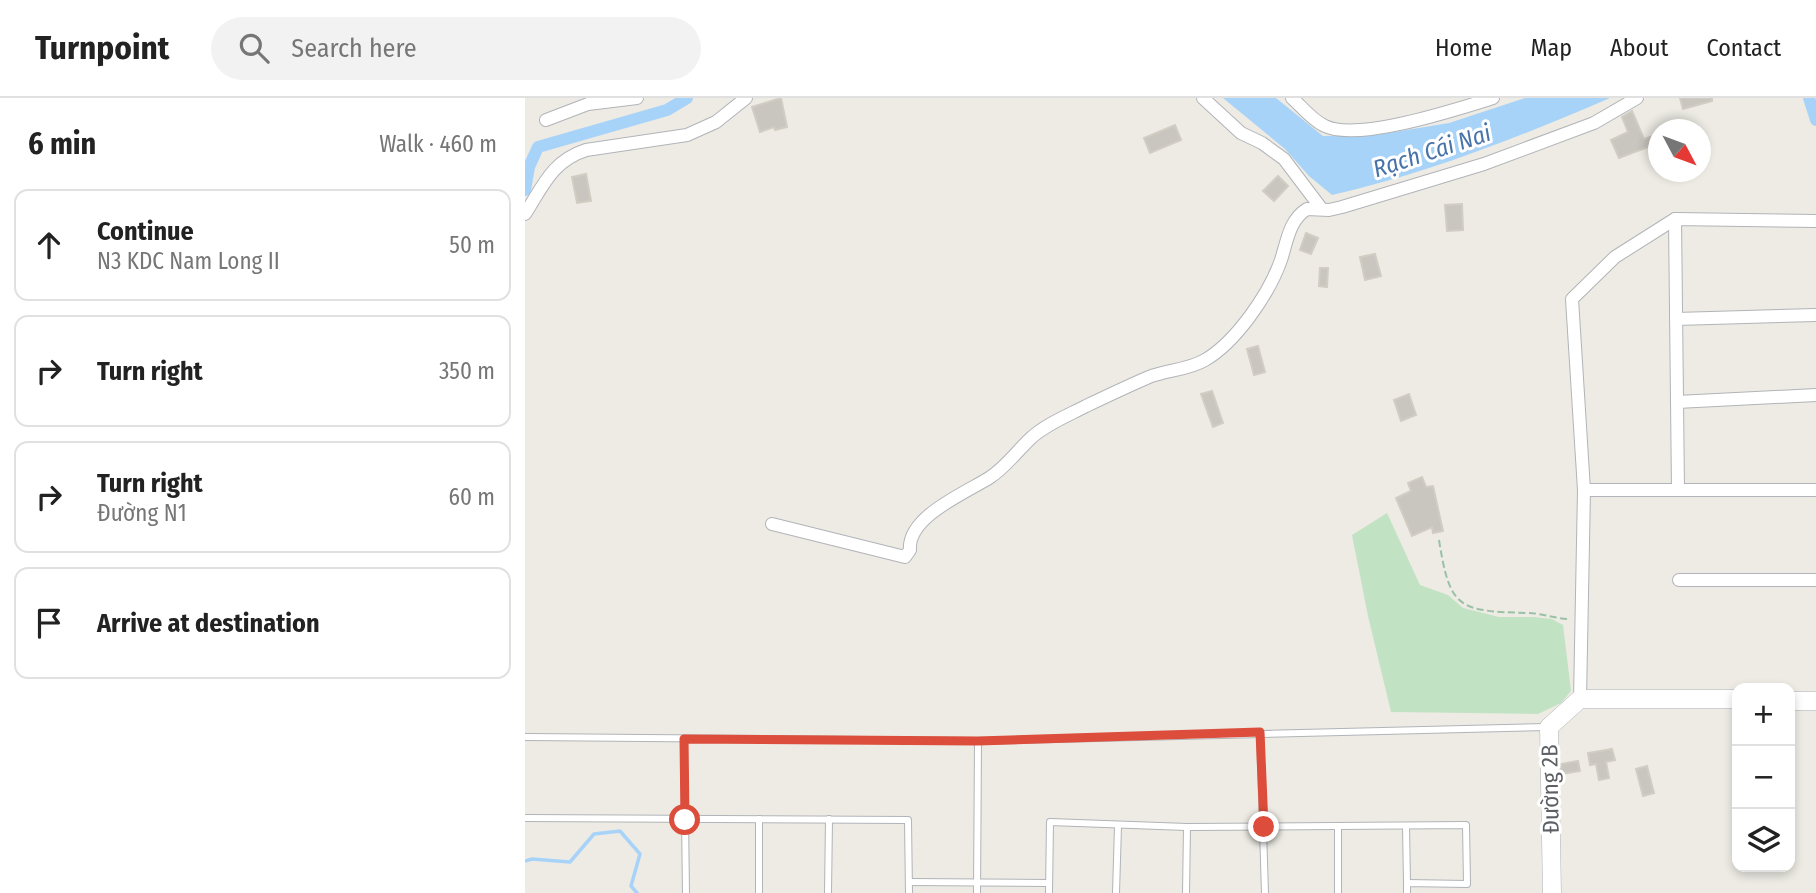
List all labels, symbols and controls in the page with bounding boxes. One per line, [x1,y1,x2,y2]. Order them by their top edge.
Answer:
search box [211,17,701,80]
text: Turnpoint [35,28,169,68]
icon: search [235,29,273,67]
text: Search here [291,33,417,64]
text: Home [1435,34,1492,62]
text: Map [1530,34,1572,62]
text: About [1610,34,1668,62]
text: Contact [1706,34,1781,62]
water label: Rạch Cái Nai [1370,119,1494,183]
north arrow [1648,119,1711,182]
text: 6 min [28,126,96,162]
text: Walk · 460 m [379,130,497,158]
text: Continue [97,216,194,247]
icon: ahead [30,226,68,264]
text: 50 m [449,231,495,259]
text: N3 KDC Nam Long II [97,247,280,275]
icon: right [30,352,68,390]
text: Turn right [97,356,203,387]
text: 350 m [439,357,495,385]
text: Turn right [97,468,203,499]
icon: right [30,478,68,516]
text: 60 m [449,483,495,511]
text: Đường N1 [97,499,187,527]
icon: arrive [30,604,68,642]
text: Arrive at destination [97,608,320,639]
map controls [1732,683,1795,872]
button: + [1732,683,1795,746]
street label: Đường 2B [1535,744,1565,834]
button: − [1732,746,1795,809]
route start [669,804,700,835]
button: layers [1732,809,1795,872]
route end [1248,811,1279,842]

